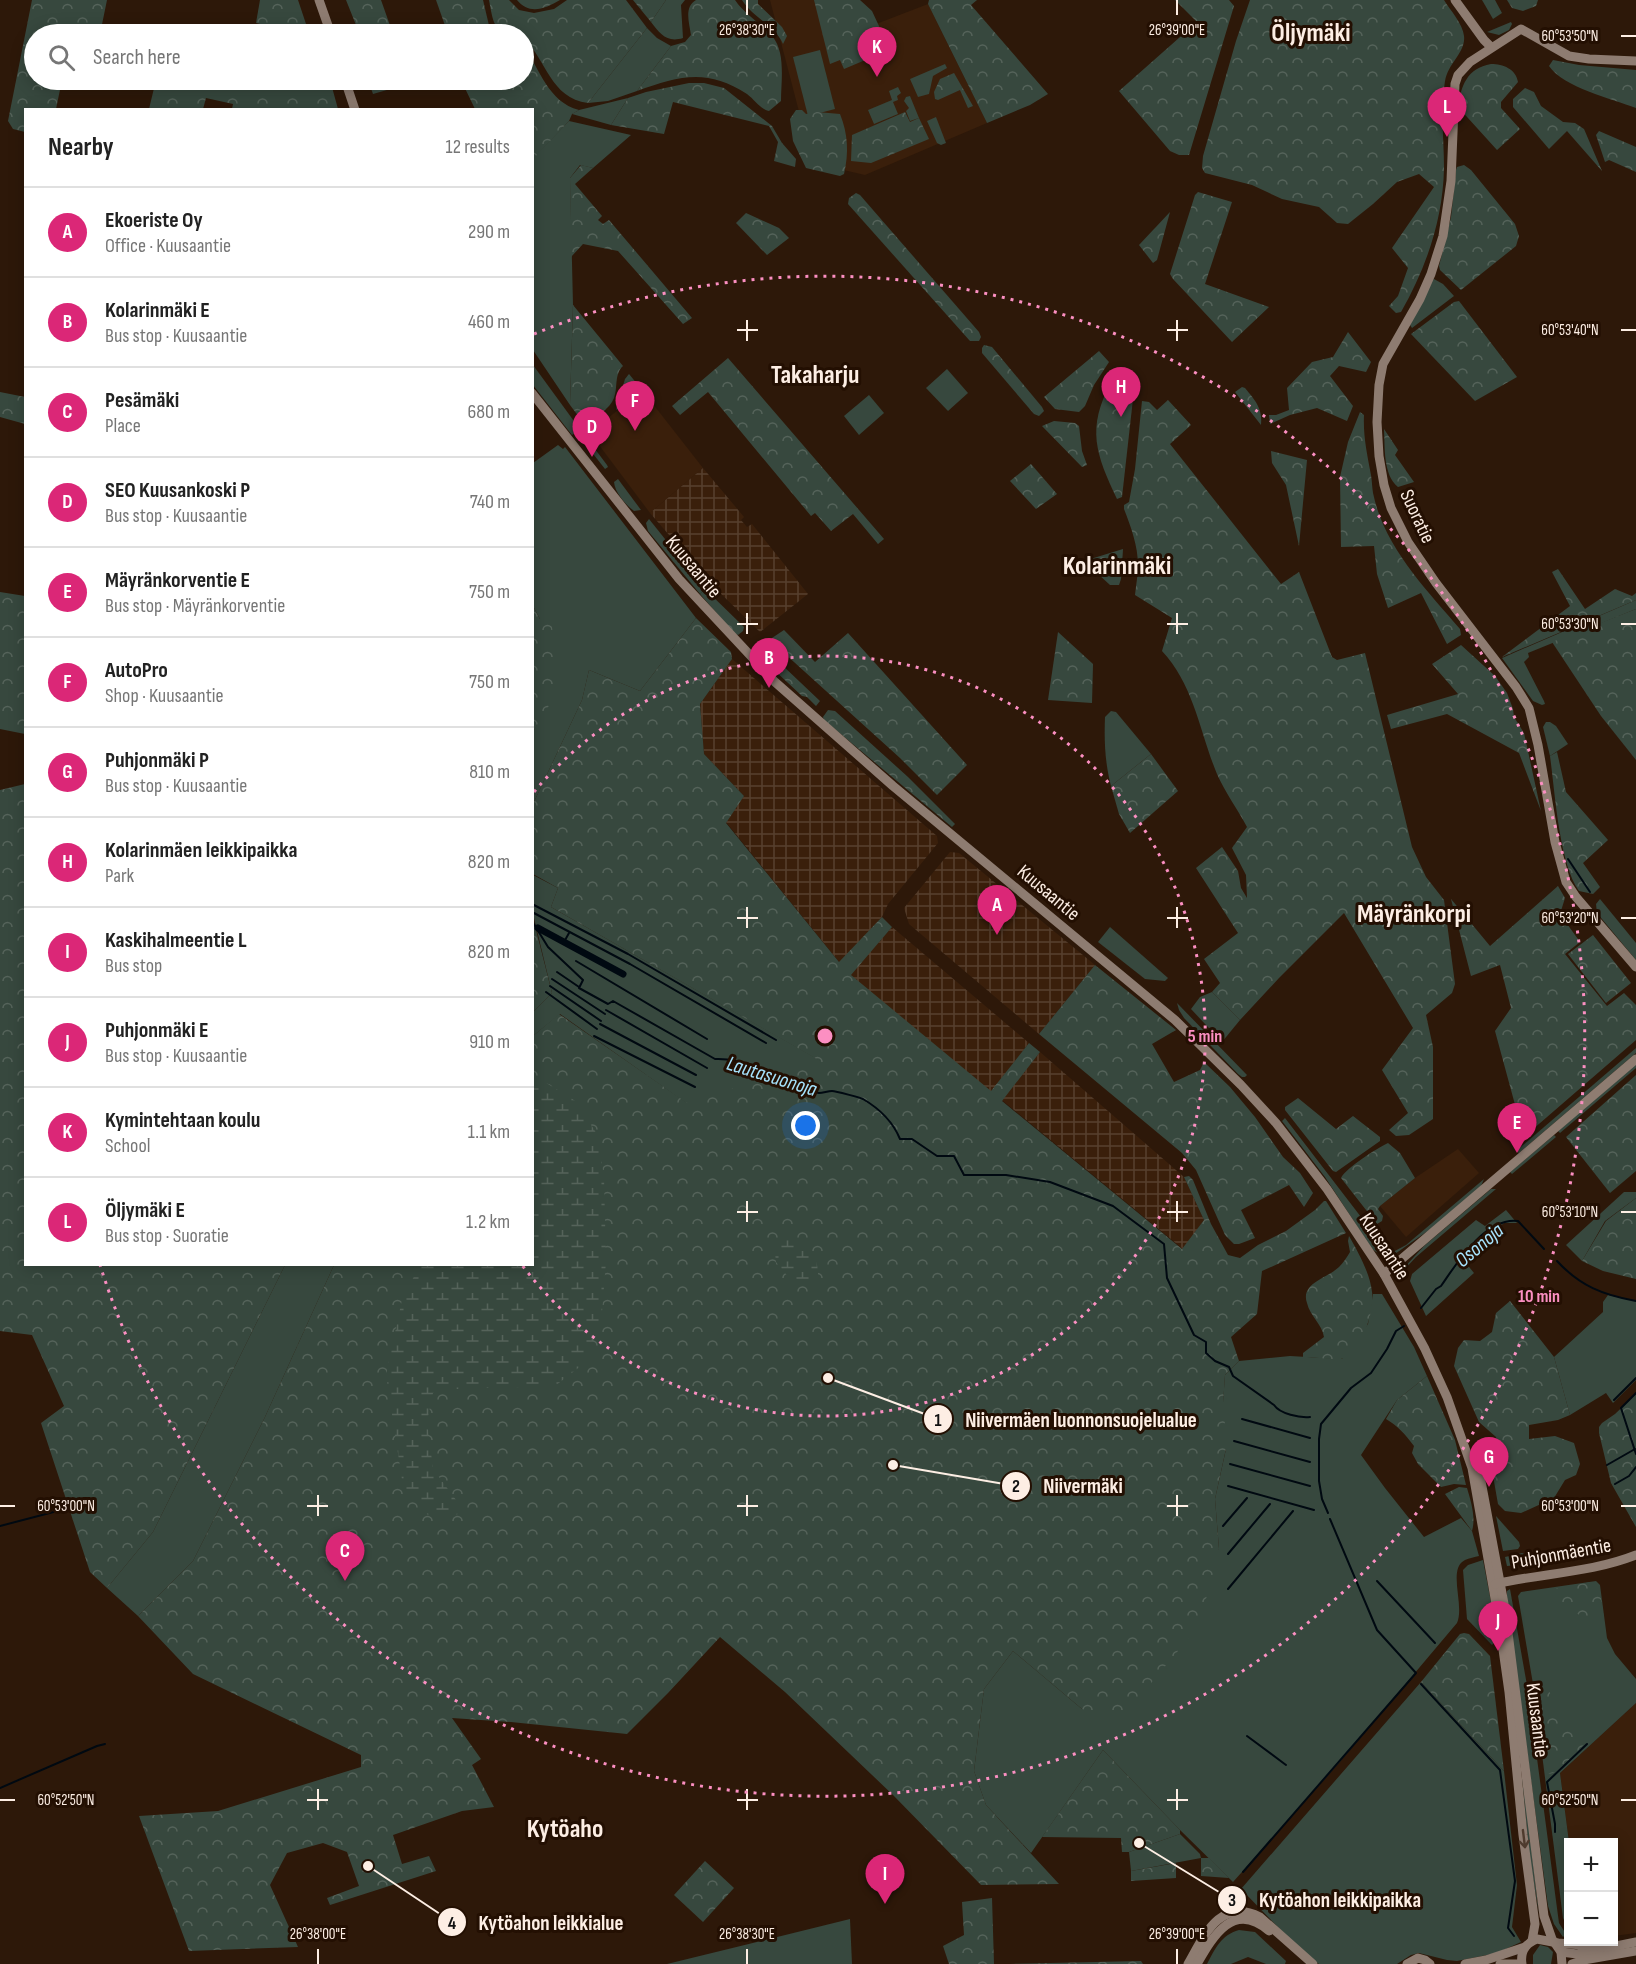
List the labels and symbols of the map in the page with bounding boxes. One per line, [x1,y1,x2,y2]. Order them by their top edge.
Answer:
district label: Öljymäki [1271,18,1351,49]
text: 26°38'30"E [719,21,775,40]
text: 26°39'00"E [1149,21,1205,40]
text: 60°53'50"N [1541,27,1599,46]
pin: K [858,28,896,77]
pin: L [1428,88,1466,137]
text: 60°53'40"N [1541,321,1599,340]
district label: Takaharju [771,360,859,391]
pin: H [1102,368,1140,417]
pin: F [616,382,654,431]
pin: D [572,408,612,457]
street label: Suoratie [1394,486,1440,547]
street label: Kuusaantie [660,530,726,603]
district label: Kolarinmäki [1063,551,1171,582]
text: 60°53'30"N [1541,615,1599,634]
pin: B [750,638,788,688]
street label: Kuusaantie [1012,860,1085,926]
pin: A [978,886,1016,935]
district label: Mäyränkorpi [1357,899,1471,930]
text: 60°53'20"N [1541,909,1599,928]
centre of rings [815,1026,835,1046]
text: 5 min [1188,1026,1222,1047]
water label: Lautasuonoja [724,1051,820,1102]
pin: E [1498,1104,1537,1153]
your location [791,1111,820,1140]
text: 60°53'10"N [1542,1203,1598,1222]
street label: Kuusaantie [1354,1209,1415,1284]
water label: Osonoja [1450,1218,1509,1273]
text: 10 min [1518,1286,1560,1307]
callout: Niivermäen luonnonsuojelualue [923,1400,1209,1439]
text: Niivermäen luonnonsuojelualue [965,1408,1197,1433]
text: 1 [934,1410,942,1431]
pin: G [1470,1438,1508,1487]
callout: Niivermäki [1001,1466,1135,1505]
text: Niivermäki [1043,1474,1123,1499]
text: 2 [1012,1476,1020,1497]
text: 60°53'00"N [37,1497,95,1516]
text: 60°53'00"N [1541,1497,1599,1516]
pin: C [326,1532,364,1581]
street label: Puhjonmäentie [1509,1533,1613,1575]
pin: J [1478,1602,1518,1651]
street label: Kuusaantie [1521,1682,1553,1759]
text: 60°52'50"N [37,1791,95,1810]
text: 60°52'50"N [1541,1791,1599,1810]
district label: Kytöaho [527,1814,603,1845]
one-way arrow [1518,1829,1529,1849]
pin: I [866,1854,904,1904]
callout: Kytöahon leikkipaikka [1217,1880,1433,1919]
text: Kytöahon leikkipaikka [1259,1888,1421,1913]
text: 3 [1228,1890,1236,1911]
callout: Kytöahon leikkialue [437,1903,636,1942]
text: Kytöahon leikkialue [479,1911,623,1936]
text: 4 [448,1913,457,1934]
text: 26°38'00"E [290,1925,346,1944]
text: 26°38'30"E [719,1925,775,1944]
text: 26°39'00"E [1149,1925,1205,1944]

